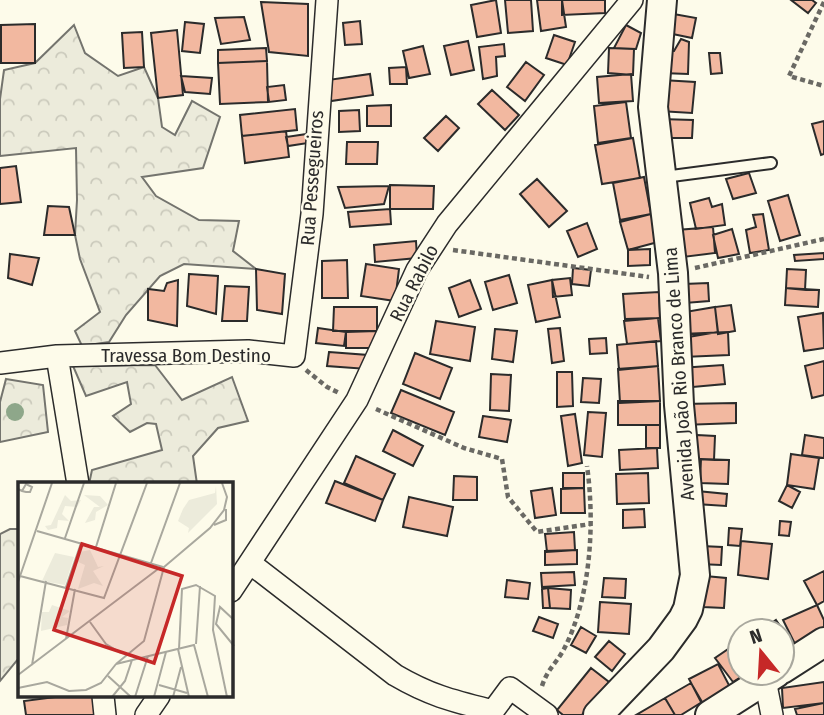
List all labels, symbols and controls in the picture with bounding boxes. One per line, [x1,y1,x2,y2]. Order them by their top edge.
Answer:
street label: Rua Pessegueiros [296,110,328,246]
street label: Rua Rabilo [385,241,443,325]
street label: Avenida João Rio Branco de Lima [659,246,699,502]
street label: Travessa Bom Destino [101,344,271,367]
inset map [18,482,233,698]
north arrow [726,617,796,687]
text: N [747,624,765,649]

